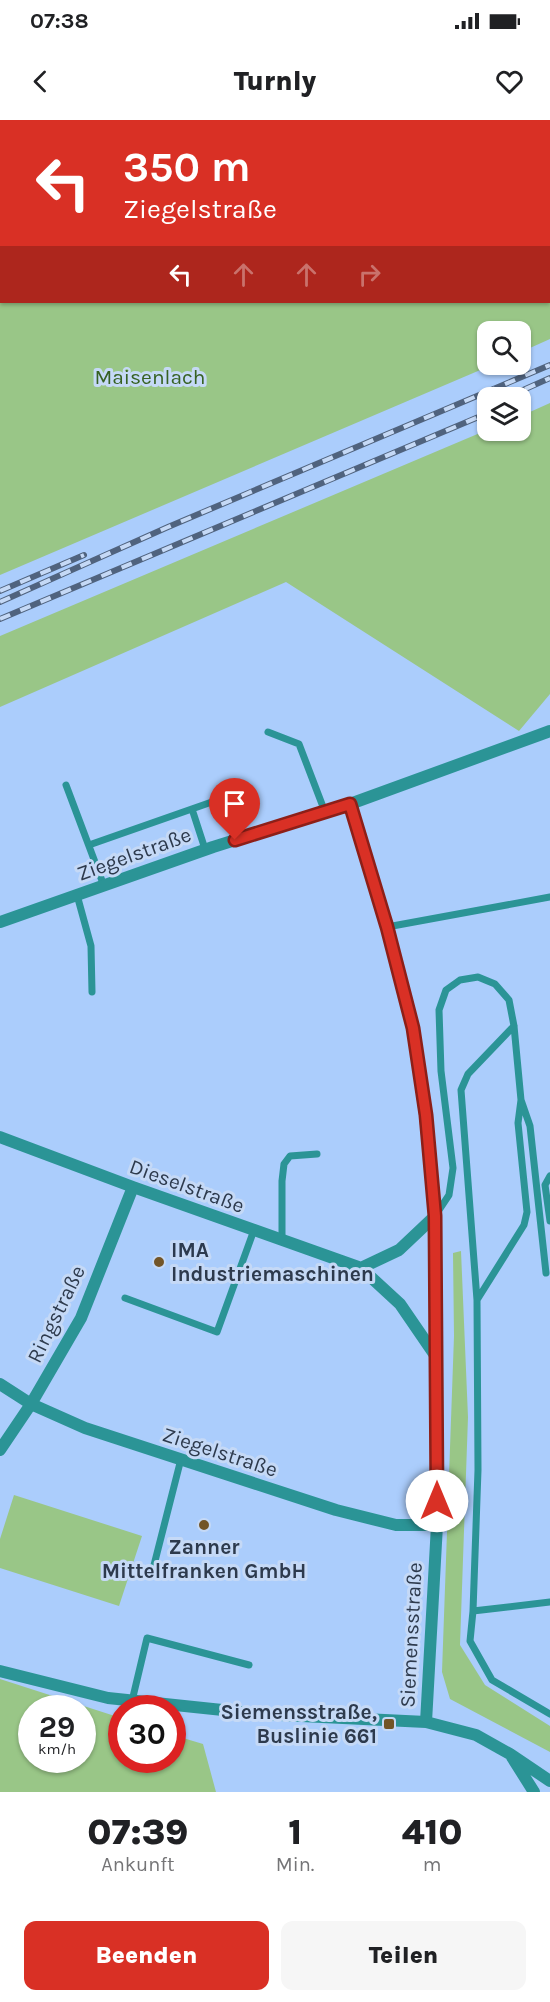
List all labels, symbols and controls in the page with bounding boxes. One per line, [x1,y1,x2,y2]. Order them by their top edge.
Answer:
text: 07:38 [30,8,89,34]
icon: back [24,65,57,98]
text: Turnly [234,65,316,97]
icon: heart [493,65,526,98]
text: 350 m [123,142,251,192]
icon: left [24,144,102,222]
text: Ziegelstraße [123,193,277,225]
icon: left [164,258,197,291]
icon: ahead [227,258,260,291]
icon: ahead [290,258,323,291]
icon: right [353,258,386,291]
map controls [477,321,531,441]
button: search [477,321,531,375]
park label: Maisenlach [94,365,206,389]
button: layers [477,387,531,441]
pin [209,778,260,840]
icon: arrive [218,787,251,820]
street label: Ziegelstraße [74,822,194,886]
street label: Dieselstraße [126,1154,248,1218]
place label: IMA Industriemaschinen [171,1238,374,1286]
marker: IMA Industriemaschinen [152,1255,166,1269]
street label: Ringstraße [22,1261,90,1367]
street label: Ziegelstraße [159,1422,281,1482]
position arrow [405,1469,469,1533]
marker: Zanner Mittelfranken GmbH [197,1518,211,1532]
place label: Zanner Mittelfranken GmbH [102,1535,306,1583]
street label: Siemensstraße [395,1562,427,1708]
speed limit sign: 30 [108,1695,186,1773]
place label: Siemensstraße, Buslinie 661 [220,1700,377,1748]
text: 29 [39,1709,75,1745]
marker: Siemensstraße, Buslinie 661 [382,1717,396,1731]
text: km/h [38,1740,76,1758]
text: 07:39 [87,1811,188,1853]
text: 1 [288,1811,302,1853]
text: 410 [402,1811,463,1853]
text: Ankunft [101,1853,175,1876]
text: Min. [276,1853,314,1876]
text: m [423,1853,442,1876]
button: Beenden [24,1921,269,1990]
button: Teilen [281,1921,526,1990]

